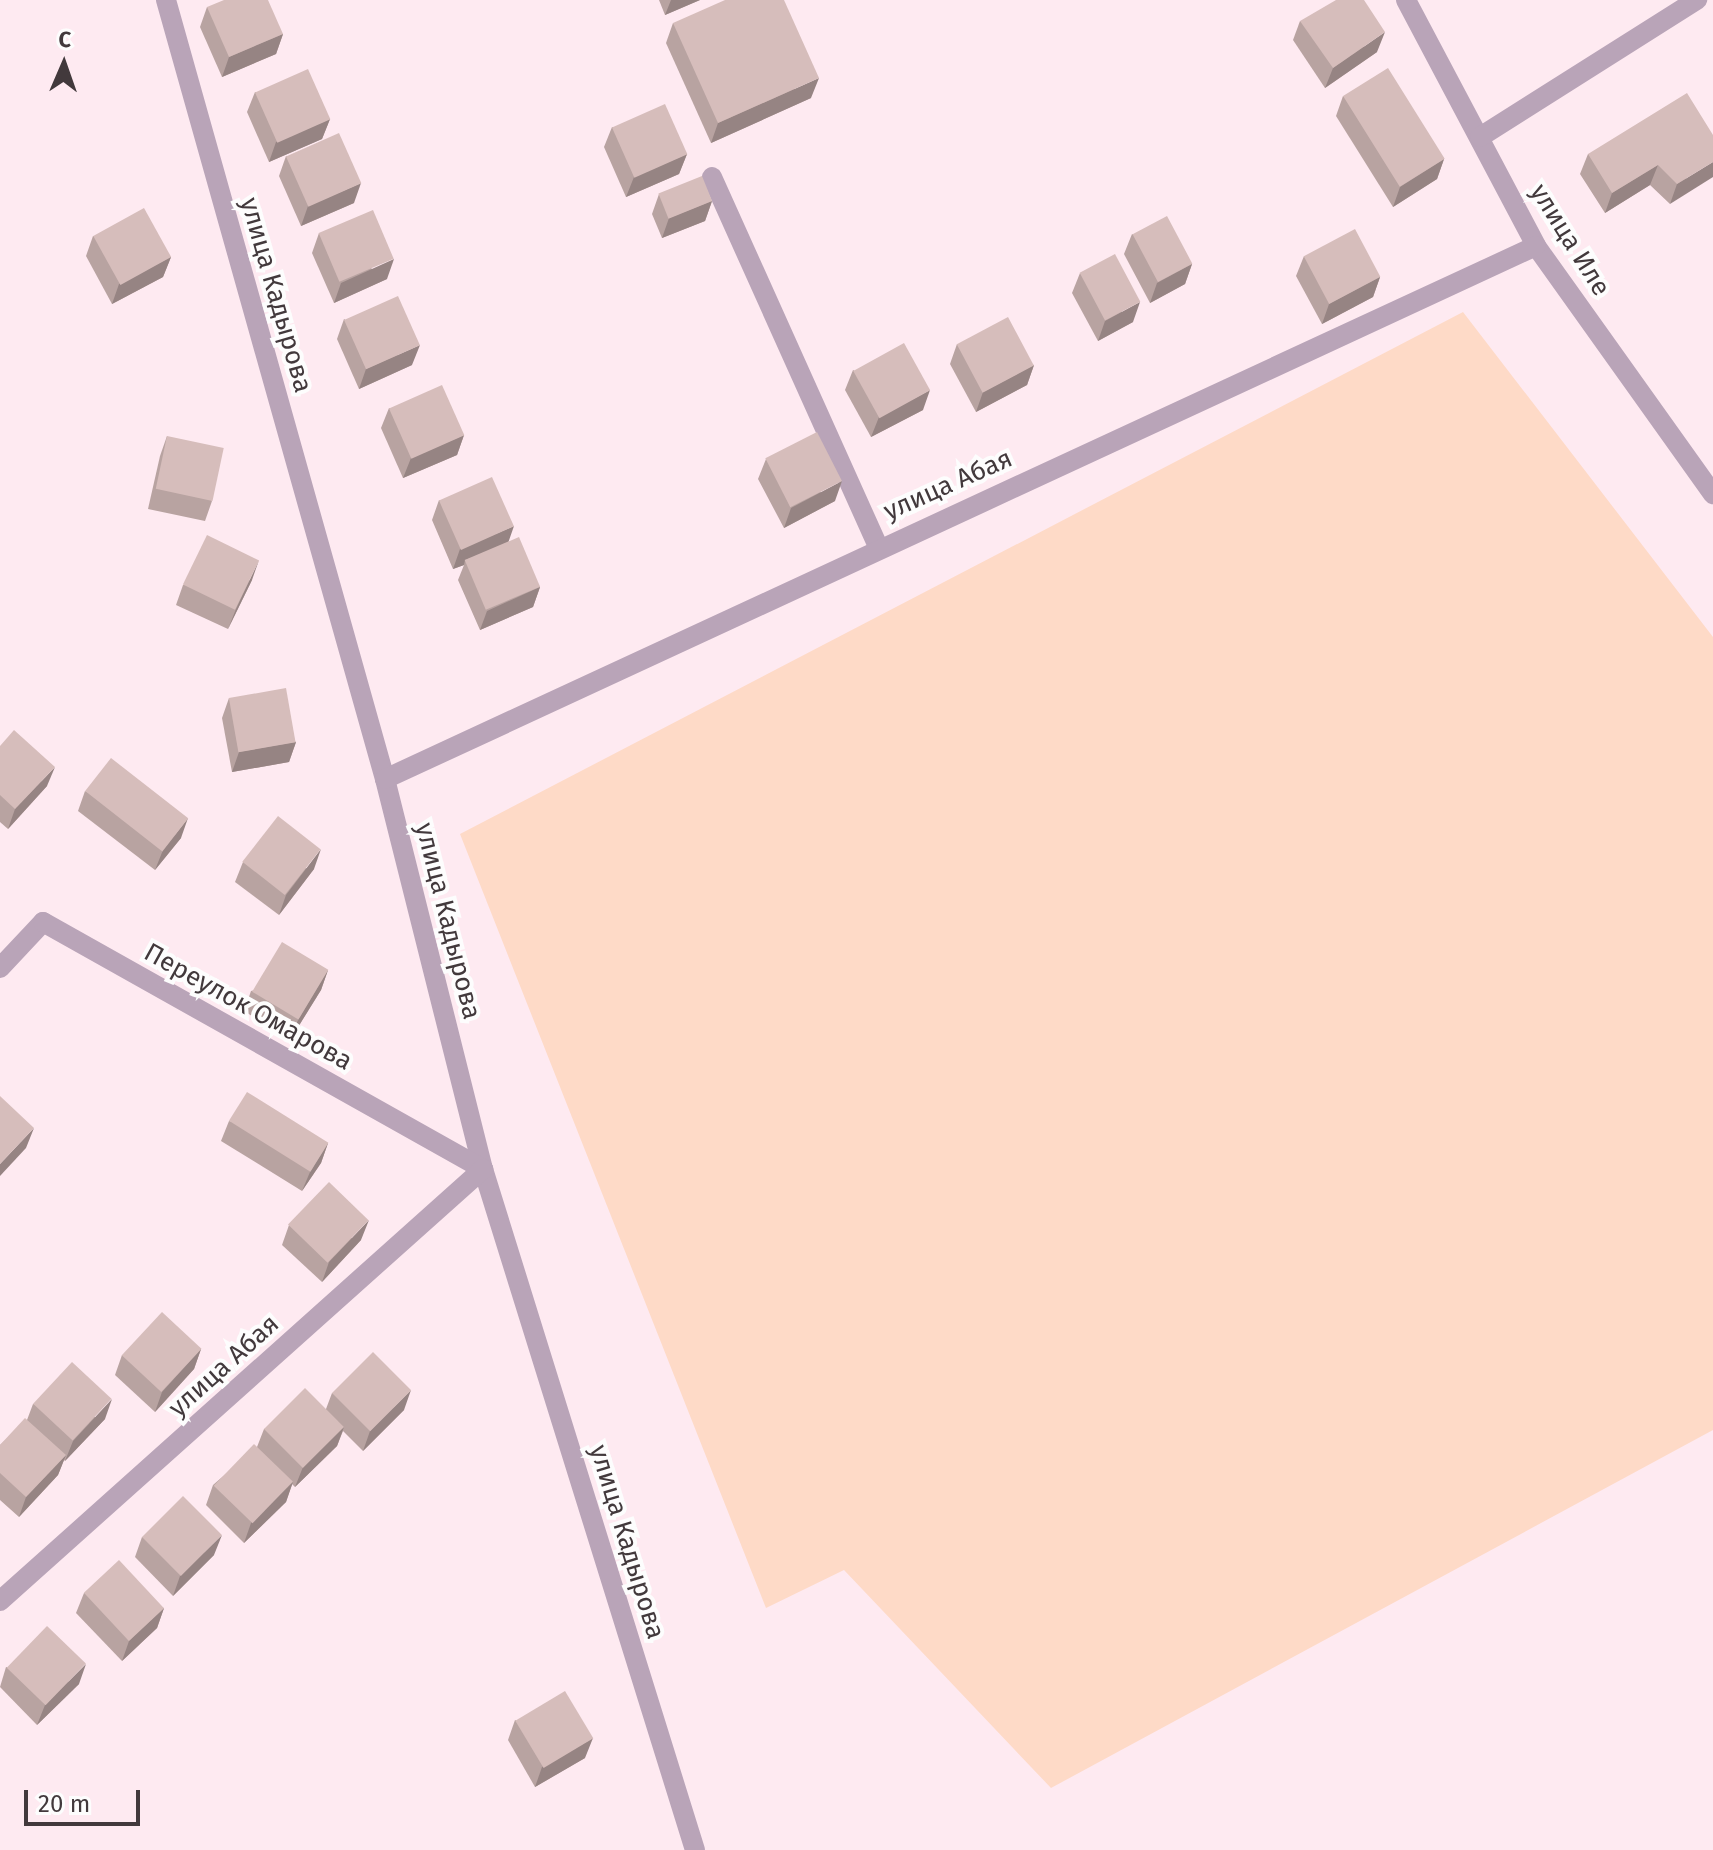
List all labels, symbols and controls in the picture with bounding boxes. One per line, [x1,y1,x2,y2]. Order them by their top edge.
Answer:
north arrow [24,24,104,104]
text: С [58,26,72,53]
street label: улица Иле [1523,178,1617,302]
street label: улица Кадырова [233,194,319,396]
street label: улица Абая [879,443,1017,527]
street label: улица Кадырова [409,820,487,1022]
street label: Переулок Омарова [139,937,357,1077]
street label: улица Абая [162,1308,286,1424]
street label: улица Кадырова [583,1441,671,1643]
scale bar [28,1774,144,1824]
text: 20 m [38,1790,90,1818]

